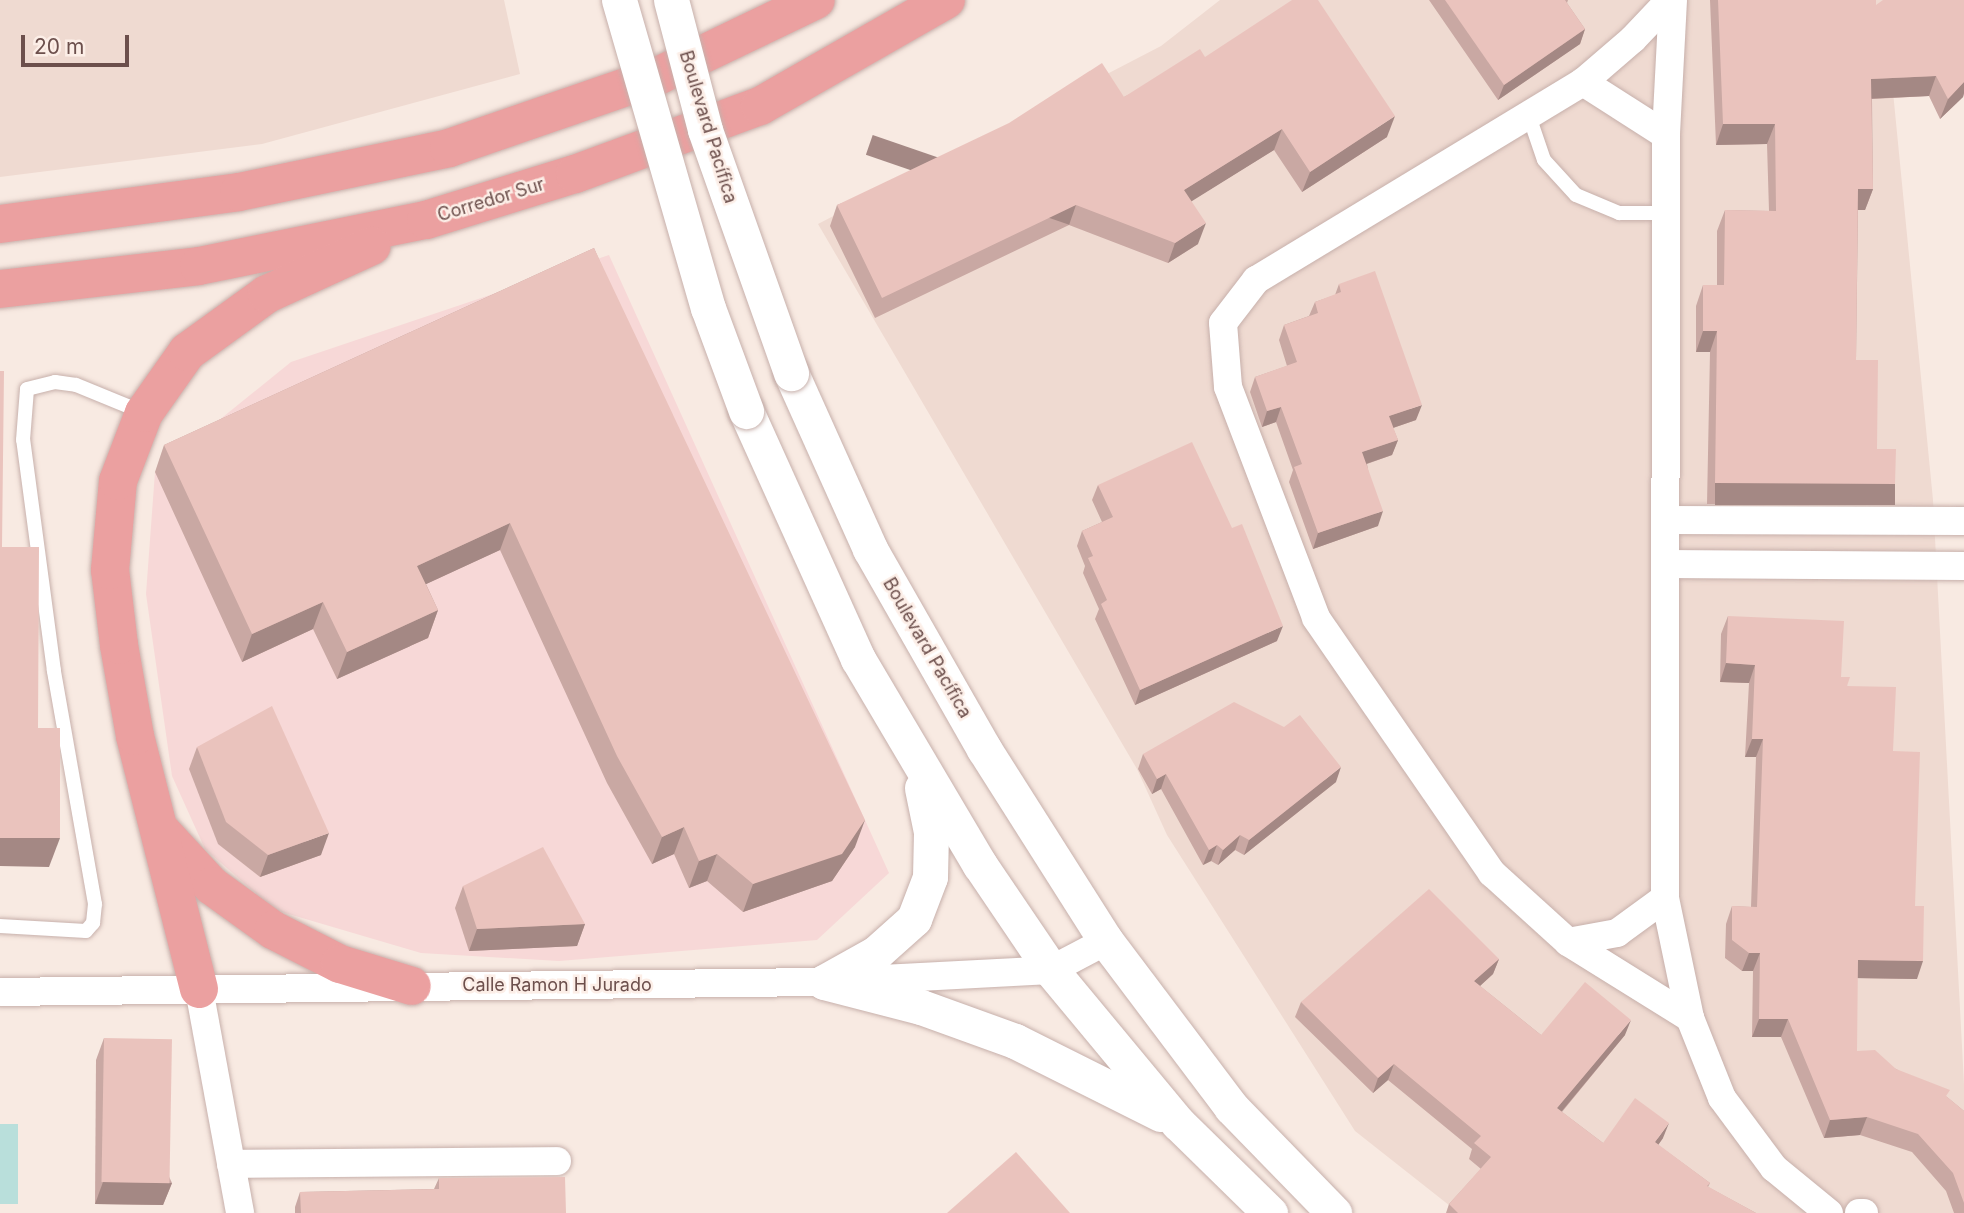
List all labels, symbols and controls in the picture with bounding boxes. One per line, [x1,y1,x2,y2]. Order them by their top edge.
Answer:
scale bar [24,21,133,65]
text: 20 m [34,34,84,59]
street label: Boulevard Pacífica [675,48,741,206]
street label: Corredor Sur [435,174,547,226]
street label: Boulevard Pacífica [878,574,976,722]
street label: Calle Ramon H Jurado [462,974,652,996]

